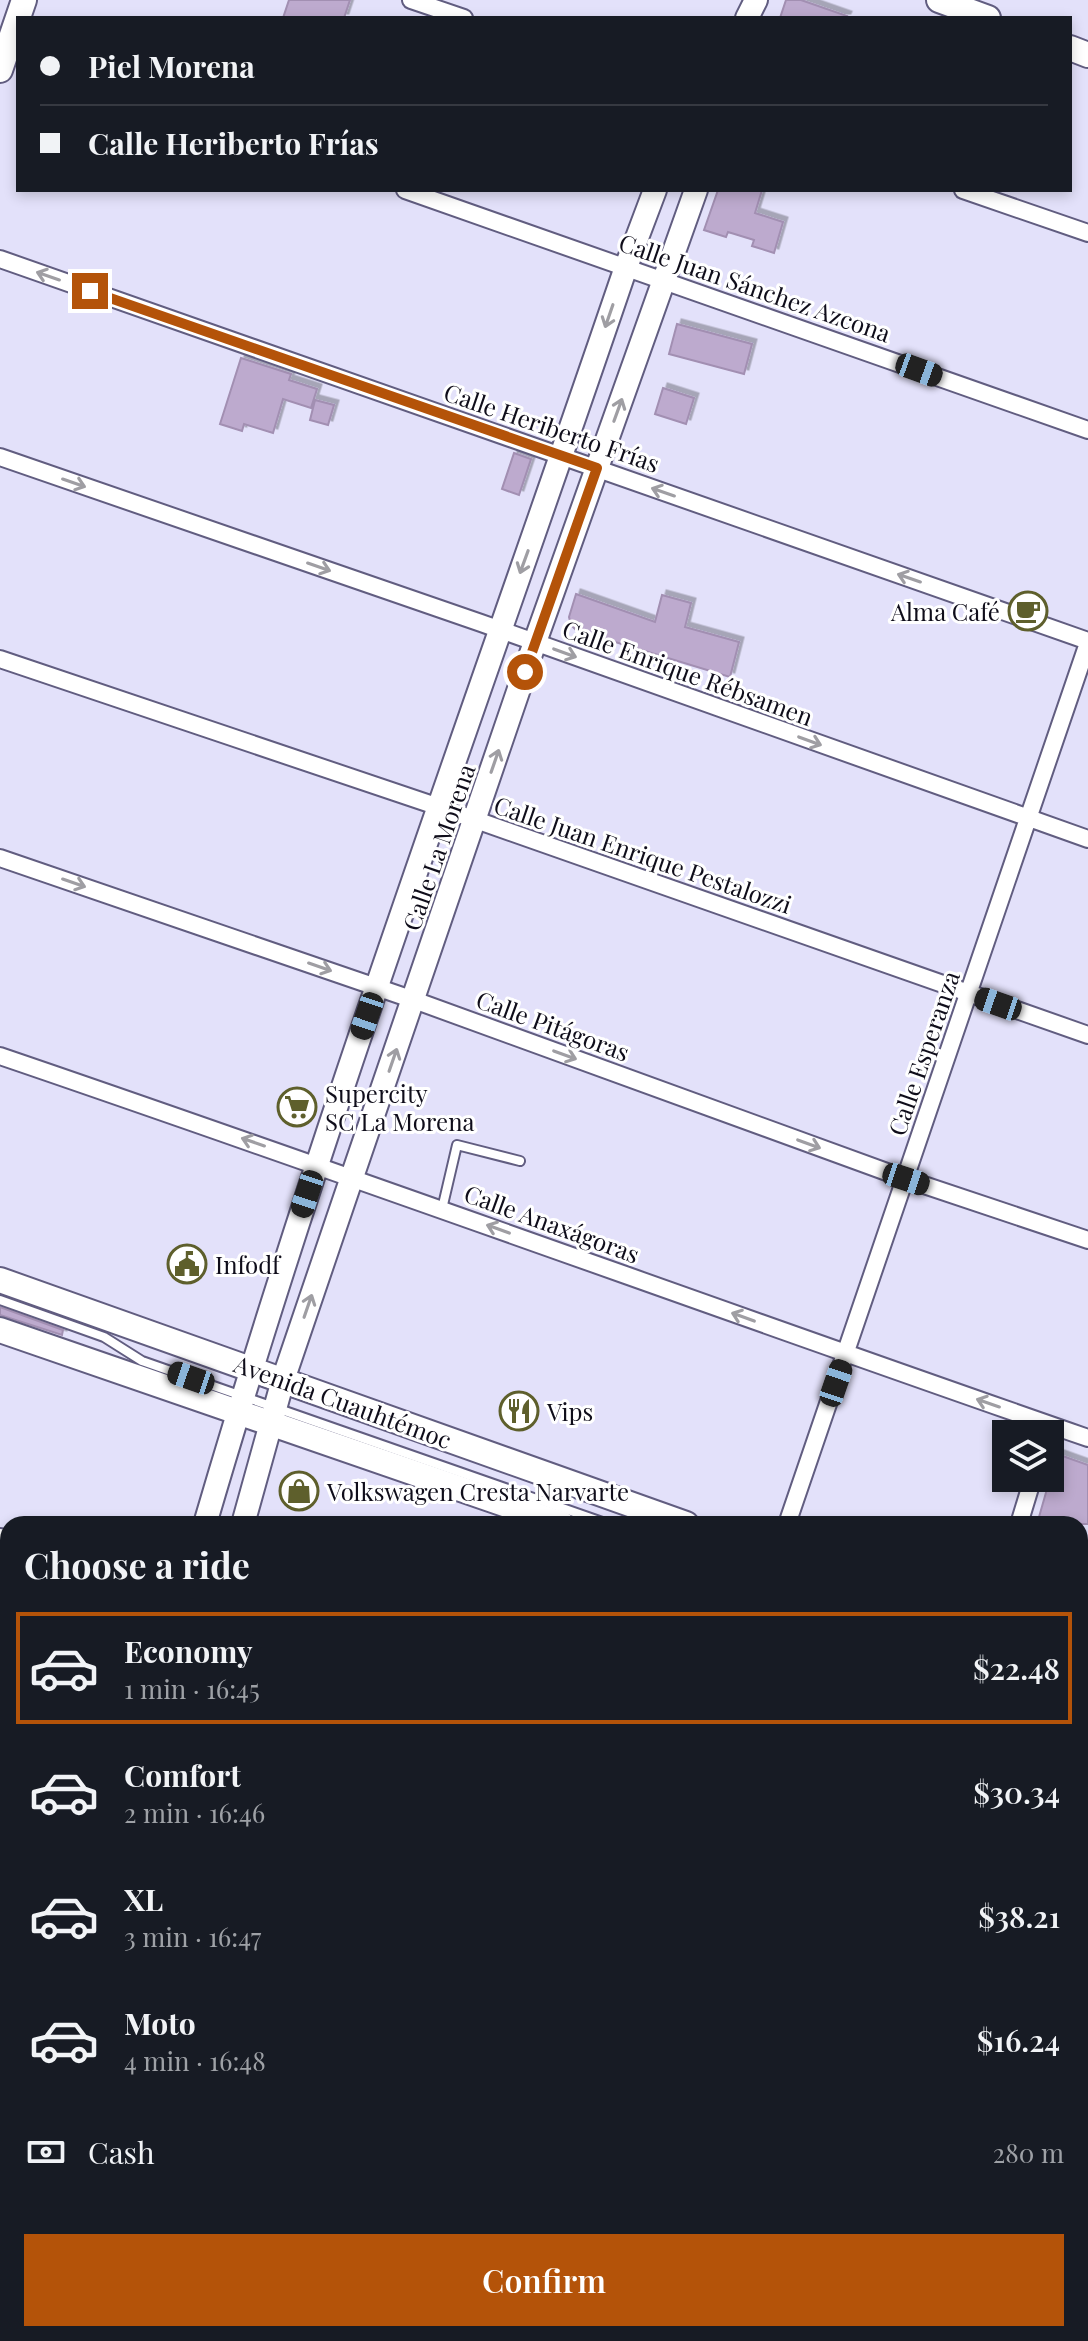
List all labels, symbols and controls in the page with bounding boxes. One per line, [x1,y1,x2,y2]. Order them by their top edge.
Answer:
text: Piel Morena [88,46,255,86]
text: Calle Heriberto Frías [88,123,379,163]
street label: Calle Juan Sánchez Azcona [615,225,895,349]
one-way arrow [36,268,61,282]
route end [72,273,108,309]
one-way arrow [601,303,615,328]
car [892,351,946,389]
street label: Calle Heriberto Frías [440,375,664,479]
one-way arrow [612,398,626,423]
one-way arrow [61,476,86,491]
one-way arrow [651,483,676,498]
one-way arrow [516,549,530,573]
one-way arrow [307,561,332,576]
one-way arrow [896,569,921,584]
cafe icon: Alma Café [1007,590,1049,632]
place label: Alma Café [890,595,1000,627]
street label: Calle Enrique Rébsamen [558,612,818,732]
one-way arrow [552,647,577,662]
route start [507,654,543,690]
one-way arrow [797,735,821,749]
one-way arrow [488,749,503,774]
street label: Calle La Morena [395,759,481,935]
street label: Calle Juan Enrique Pestalozzi [490,788,796,920]
one-way arrow [61,877,86,892]
one-way arrow [307,961,332,976]
street label: Calle Esperanza [880,967,966,1139]
street label: Calle Pitágoras [472,983,634,1067]
car [971,985,1025,1023]
car [348,989,386,1043]
one-way arrow [387,1048,401,1073]
one-way arrow [552,1048,577,1063]
place label: Supercity SC La Morena [325,1077,474,1137]
supermarket icon: Supercity SC La Morena [276,1086,318,1128]
one-way arrow [241,1134,266,1149]
one-way arrow [796,1138,821,1152]
car [879,1160,933,1198]
car [288,1167,326,1221]
street label: Calle Anaxágoras [460,1176,644,1270]
one-way arrow [486,1221,511,1235]
public building icon: Infodf [166,1243,208,1285]
place label: Infodf [215,1248,282,1280]
one-way arrow [302,1294,317,1319]
one-way arrow [731,1309,755,1323]
street label: Avenida Cuauhtémoc [229,1346,456,1455]
car [817,1356,855,1410]
car [164,1359,218,1397]
restaurant icon: Vips [498,1390,540,1432]
place label: Vips [546,1395,593,1427]
one-way arrow [976,1395,1001,1410]
map controls [992,1420,1064,1492]
button: layers [992,1420,1064,1492]
shop icon: Volkswagen Cresta Narvarte [278,1470,320,1512]
place label: Volkswagen Cresta Narvarte [326,1475,629,1507]
text: Choose a ride [24,1540,250,1588]
text: Economy [124,1631,253,1671]
icon: car [28,1632,100,1704]
text: $22.48 [973,1648,1060,1688]
text: 1 min · 16:45 [124,1671,260,1706]
text: Comfort [124,1755,241,1795]
icon: car [28,1756,100,1828]
text: $30.34 [973,1772,1060,1812]
text: 2 min · 16:46 [124,1795,265,1830]
text: XL [124,1879,163,1919]
icon: car [28,1880,100,1952]
text: $38.21 [978,1896,1060,1936]
text: 3 min · 16:47 [124,1919,261,1954]
text: Moto [124,2003,196,2043]
icon: car [28,2004,100,2076]
text: $16.24 [977,2020,1060,2060]
text: 4 min · 16:48 [124,2043,266,2078]
icon: cash [24,2130,68,2174]
text: Cash [88,2132,155,2172]
text: 280 m [993,2135,1064,2170]
button: Confirm [24,2234,1064,2326]

